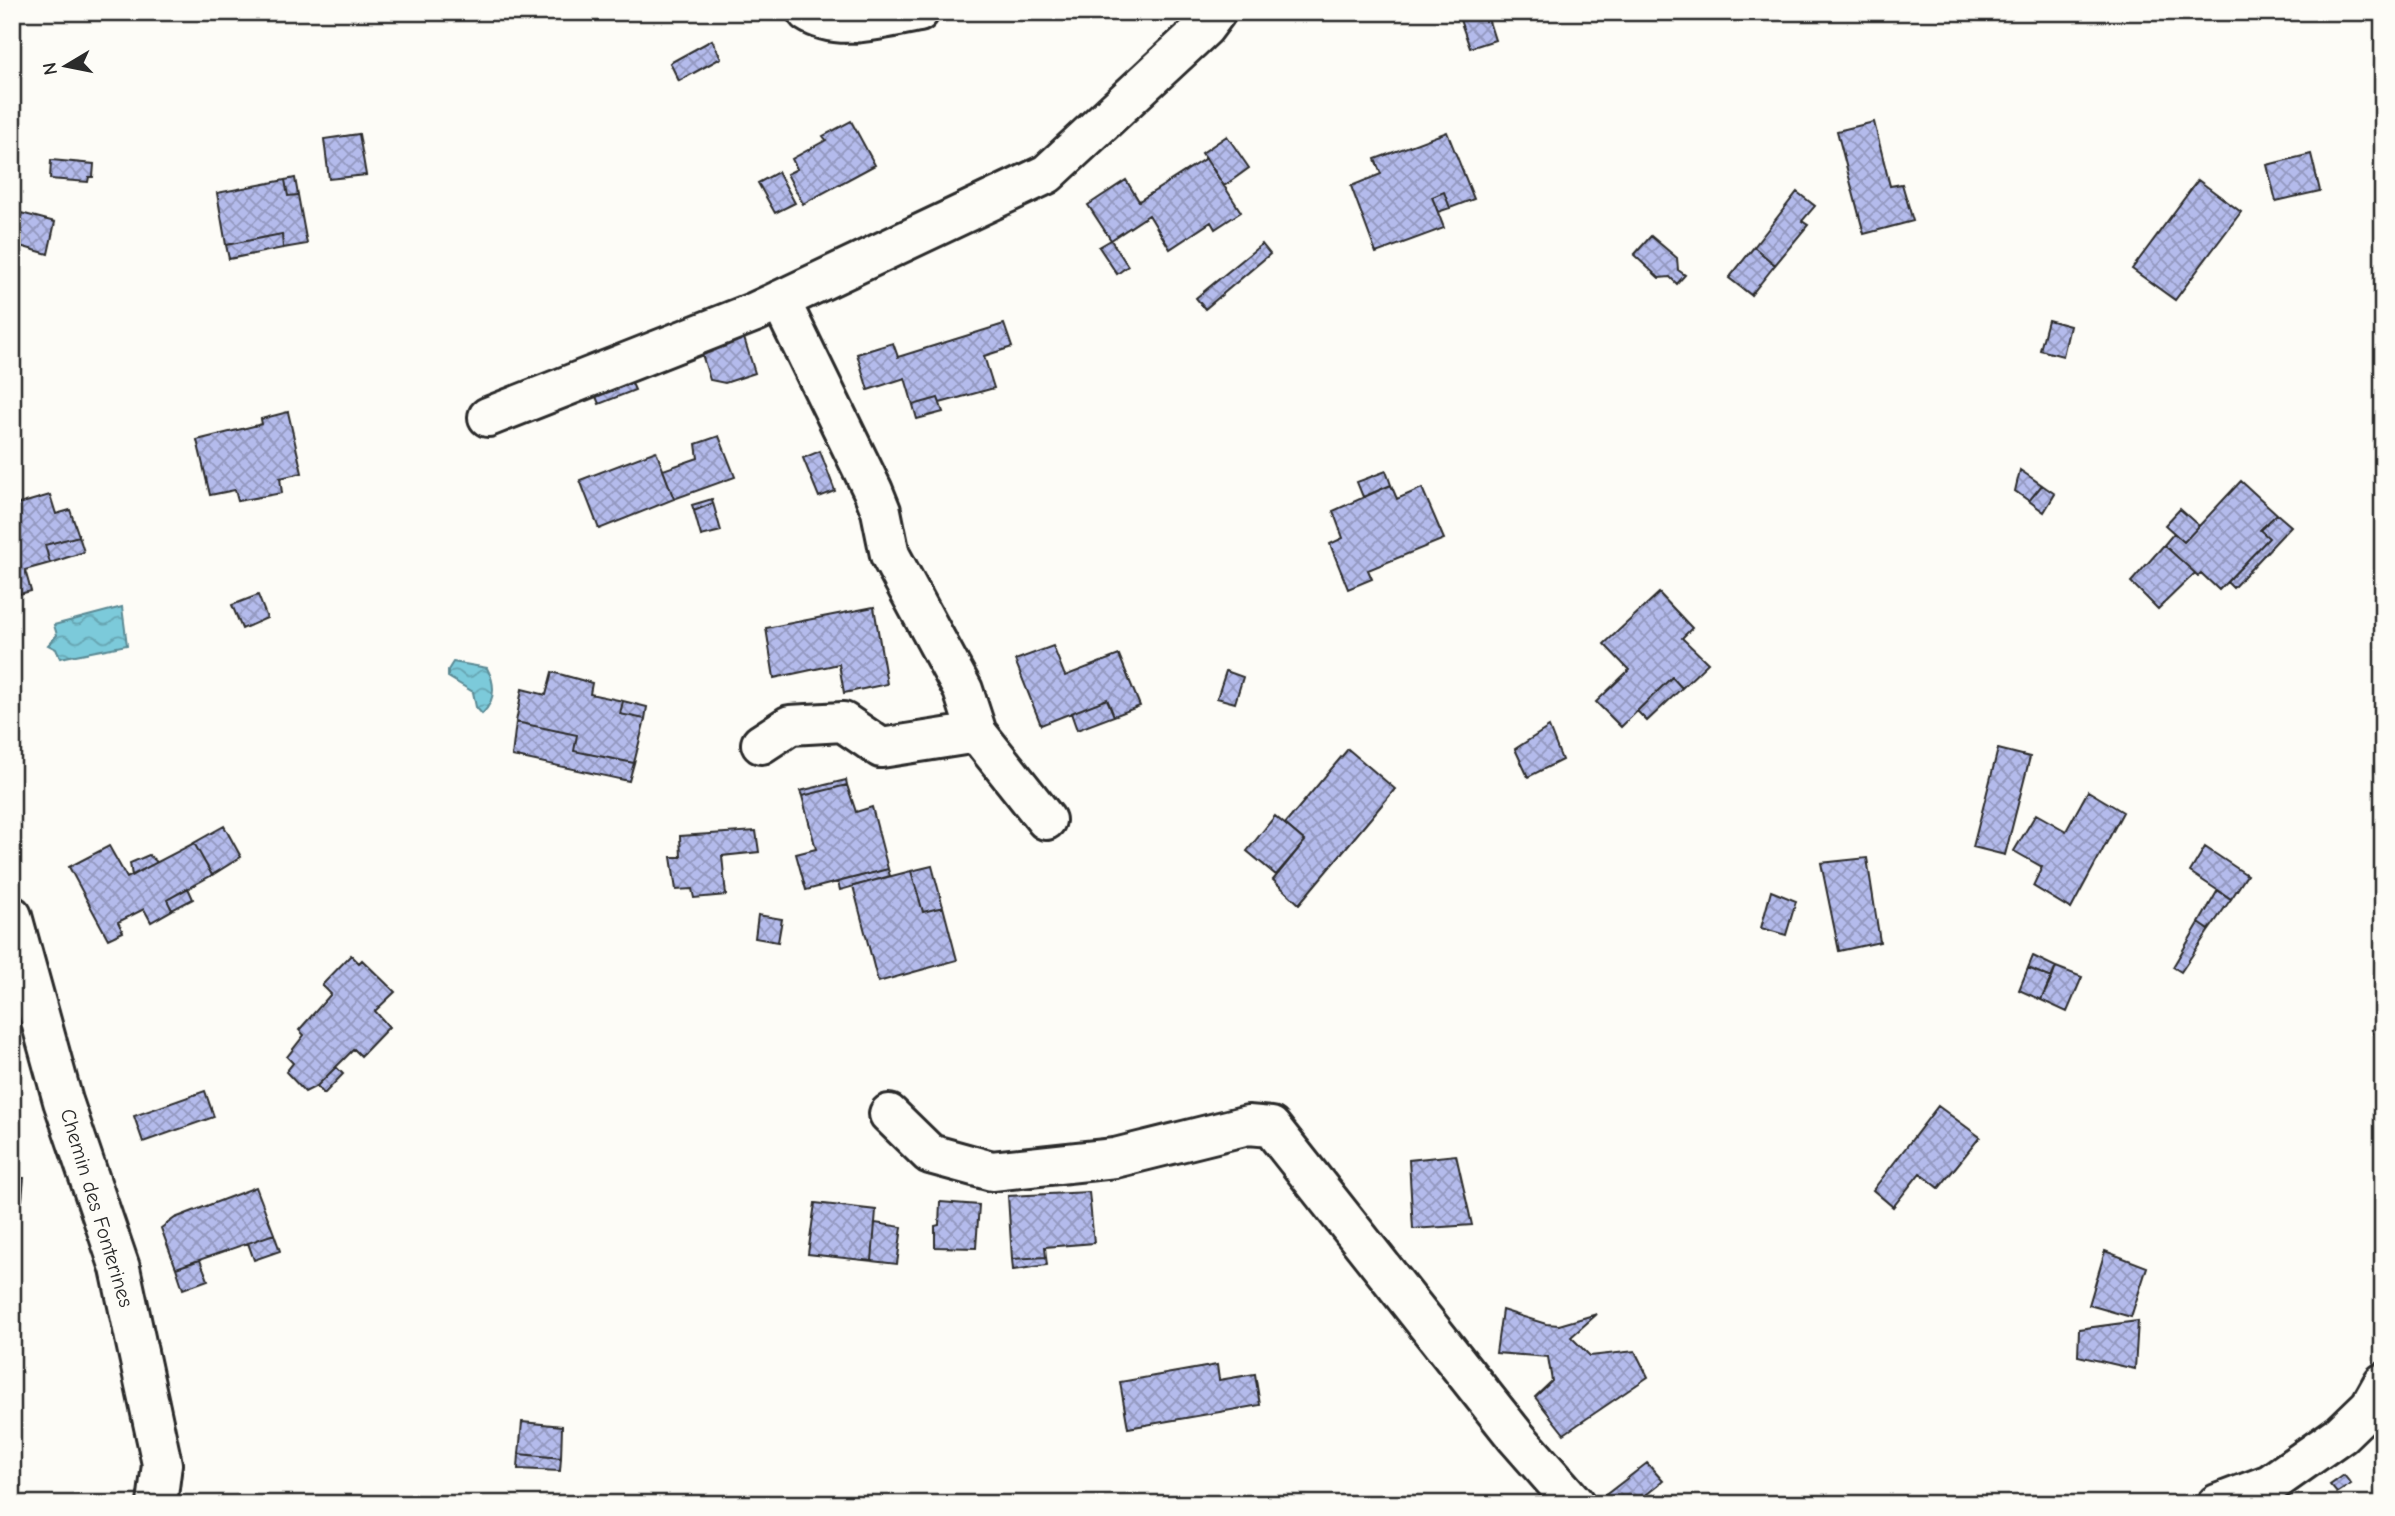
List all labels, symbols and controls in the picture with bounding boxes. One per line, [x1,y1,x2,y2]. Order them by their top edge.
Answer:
north arrow [32,32,102,102]
text: N [38,61,62,77]
street label: Chemin des Fonterines [55,1106,139,1310]

